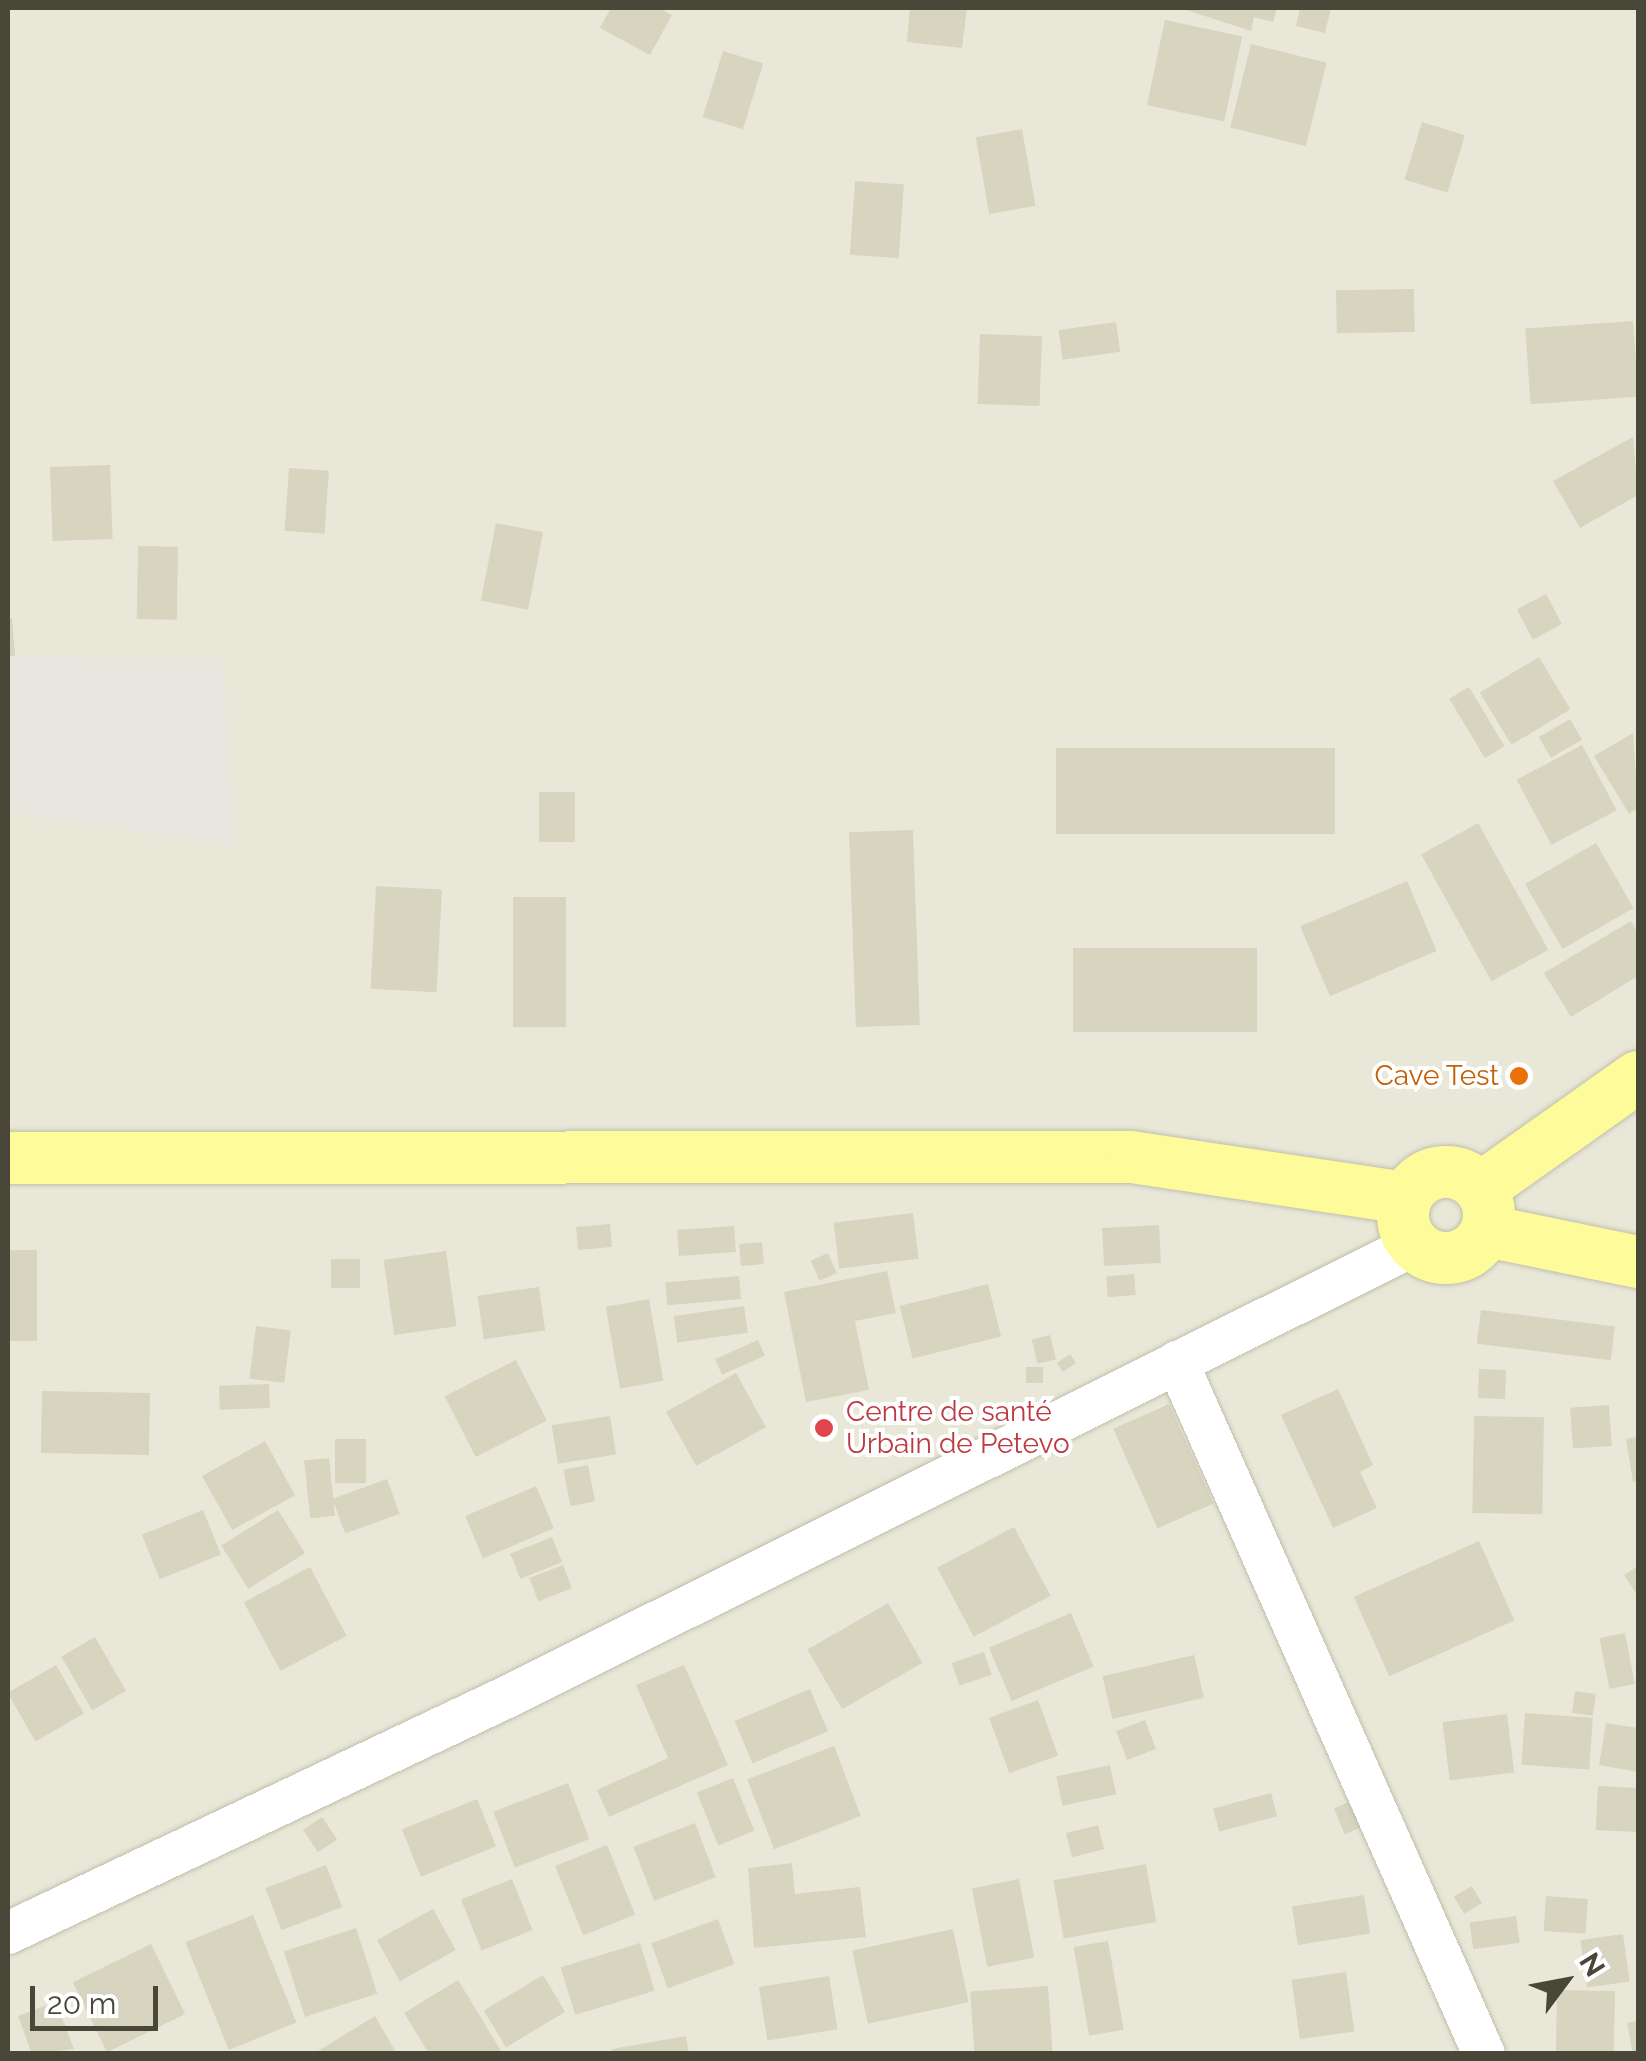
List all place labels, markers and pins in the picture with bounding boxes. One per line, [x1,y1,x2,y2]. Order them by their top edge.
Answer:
place label: Cave Test [1374,1059,1499,1093]
marker: Cave Test [1508,1065,1530,1087]
place label: Centre de santé Urbain de Petevo [846,1395,1070,1461]
marker: Centre de santé Urbain de Petevo [811,1415,837,1441]

